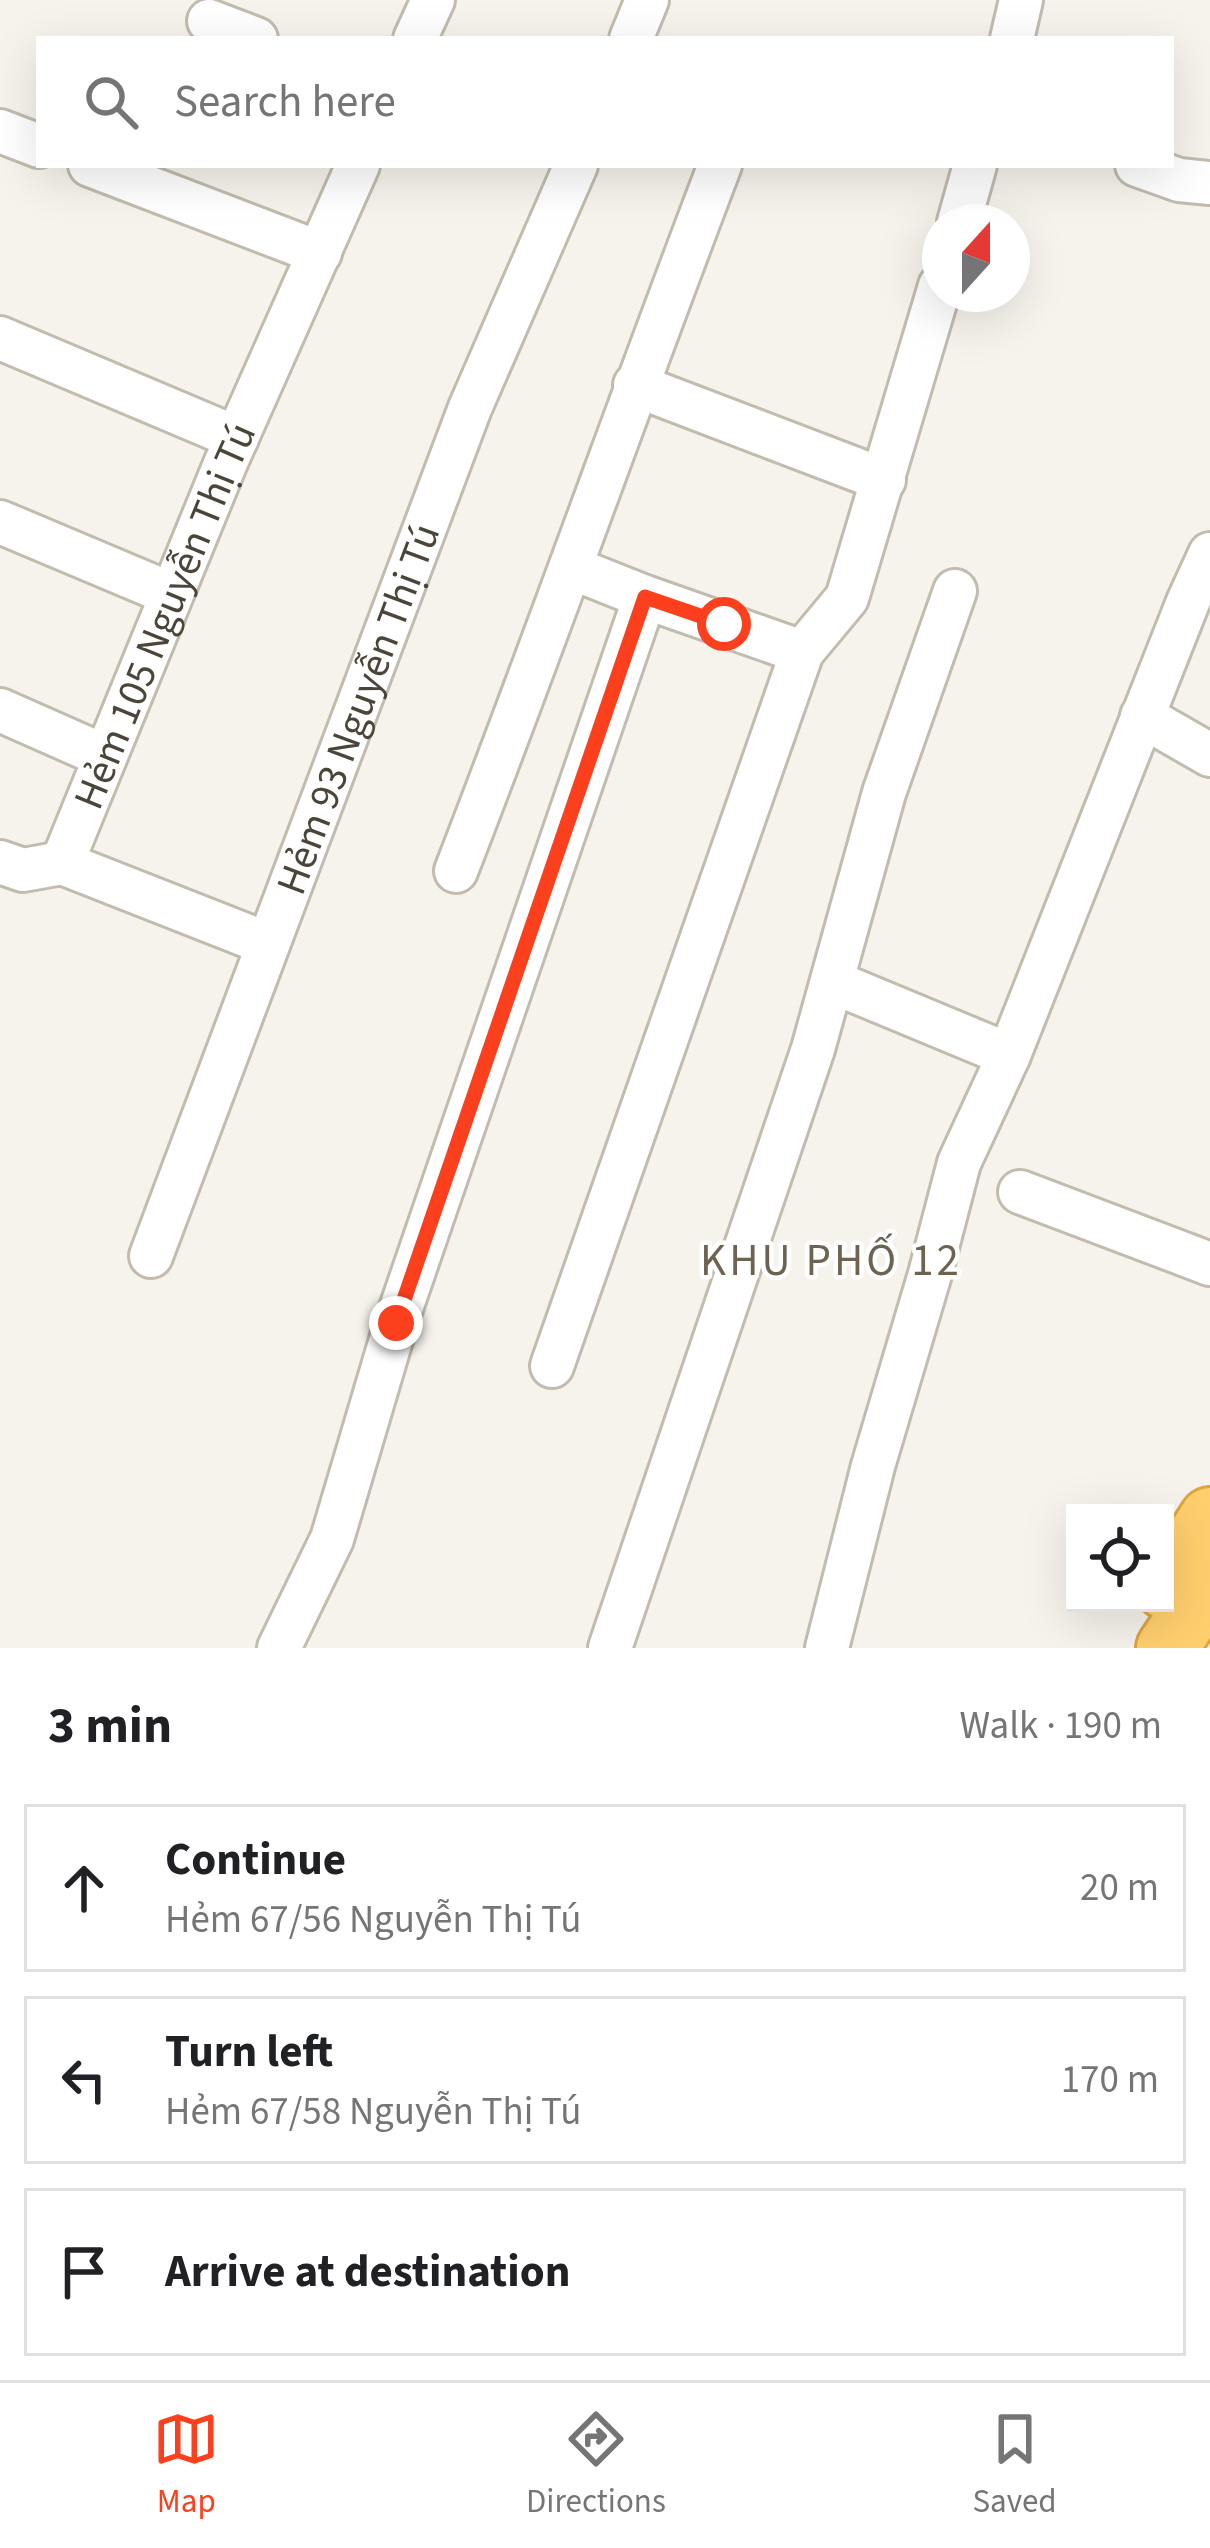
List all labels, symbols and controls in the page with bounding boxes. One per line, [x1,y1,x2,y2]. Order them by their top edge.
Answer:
search box [36,36,1174,168]
icon: search [78,69,144,135]
text: Search here [174,70,396,134]
north arrow [922,204,1030,312]
street label: Hẻm 105 Nguyễn Thị Tú [59,413,272,819]
street label: Hẻm 93 Nguyễn Thị Tú [262,515,456,903]
route start [697,597,751,651]
district label: KHU PHỐ 12 [700,1229,962,1293]
route end [369,1296,423,1350]
map controls [1066,1504,1174,1612]
button: locate [1066,1504,1174,1612]
text: 3 min [48,1690,172,1762]
text: Walk · 190 m [959,1698,1162,1754]
text: Continue [165,1828,346,1892]
icon: ahead [51,1855,117,1921]
text: 20 m [1080,1860,1159,1916]
text: Hẻm 67/56 Nguyễn Thị Tú [165,1892,581,1948]
text: Turn left [165,2020,333,2084]
icon: left [51,2047,117,2113]
text: 170 m [1061,2052,1159,2108]
text: Hẻm 67/58 Nguyễn Thị Tú [165,2084,581,2140]
icon: arrive [51,2239,117,2305]
text: Arrive at destination [165,2240,570,2304]
tab: Map [153,2406,219,2525]
tab: Directions [526,2406,666,2525]
tab: Saved [972,2406,1057,2525]

